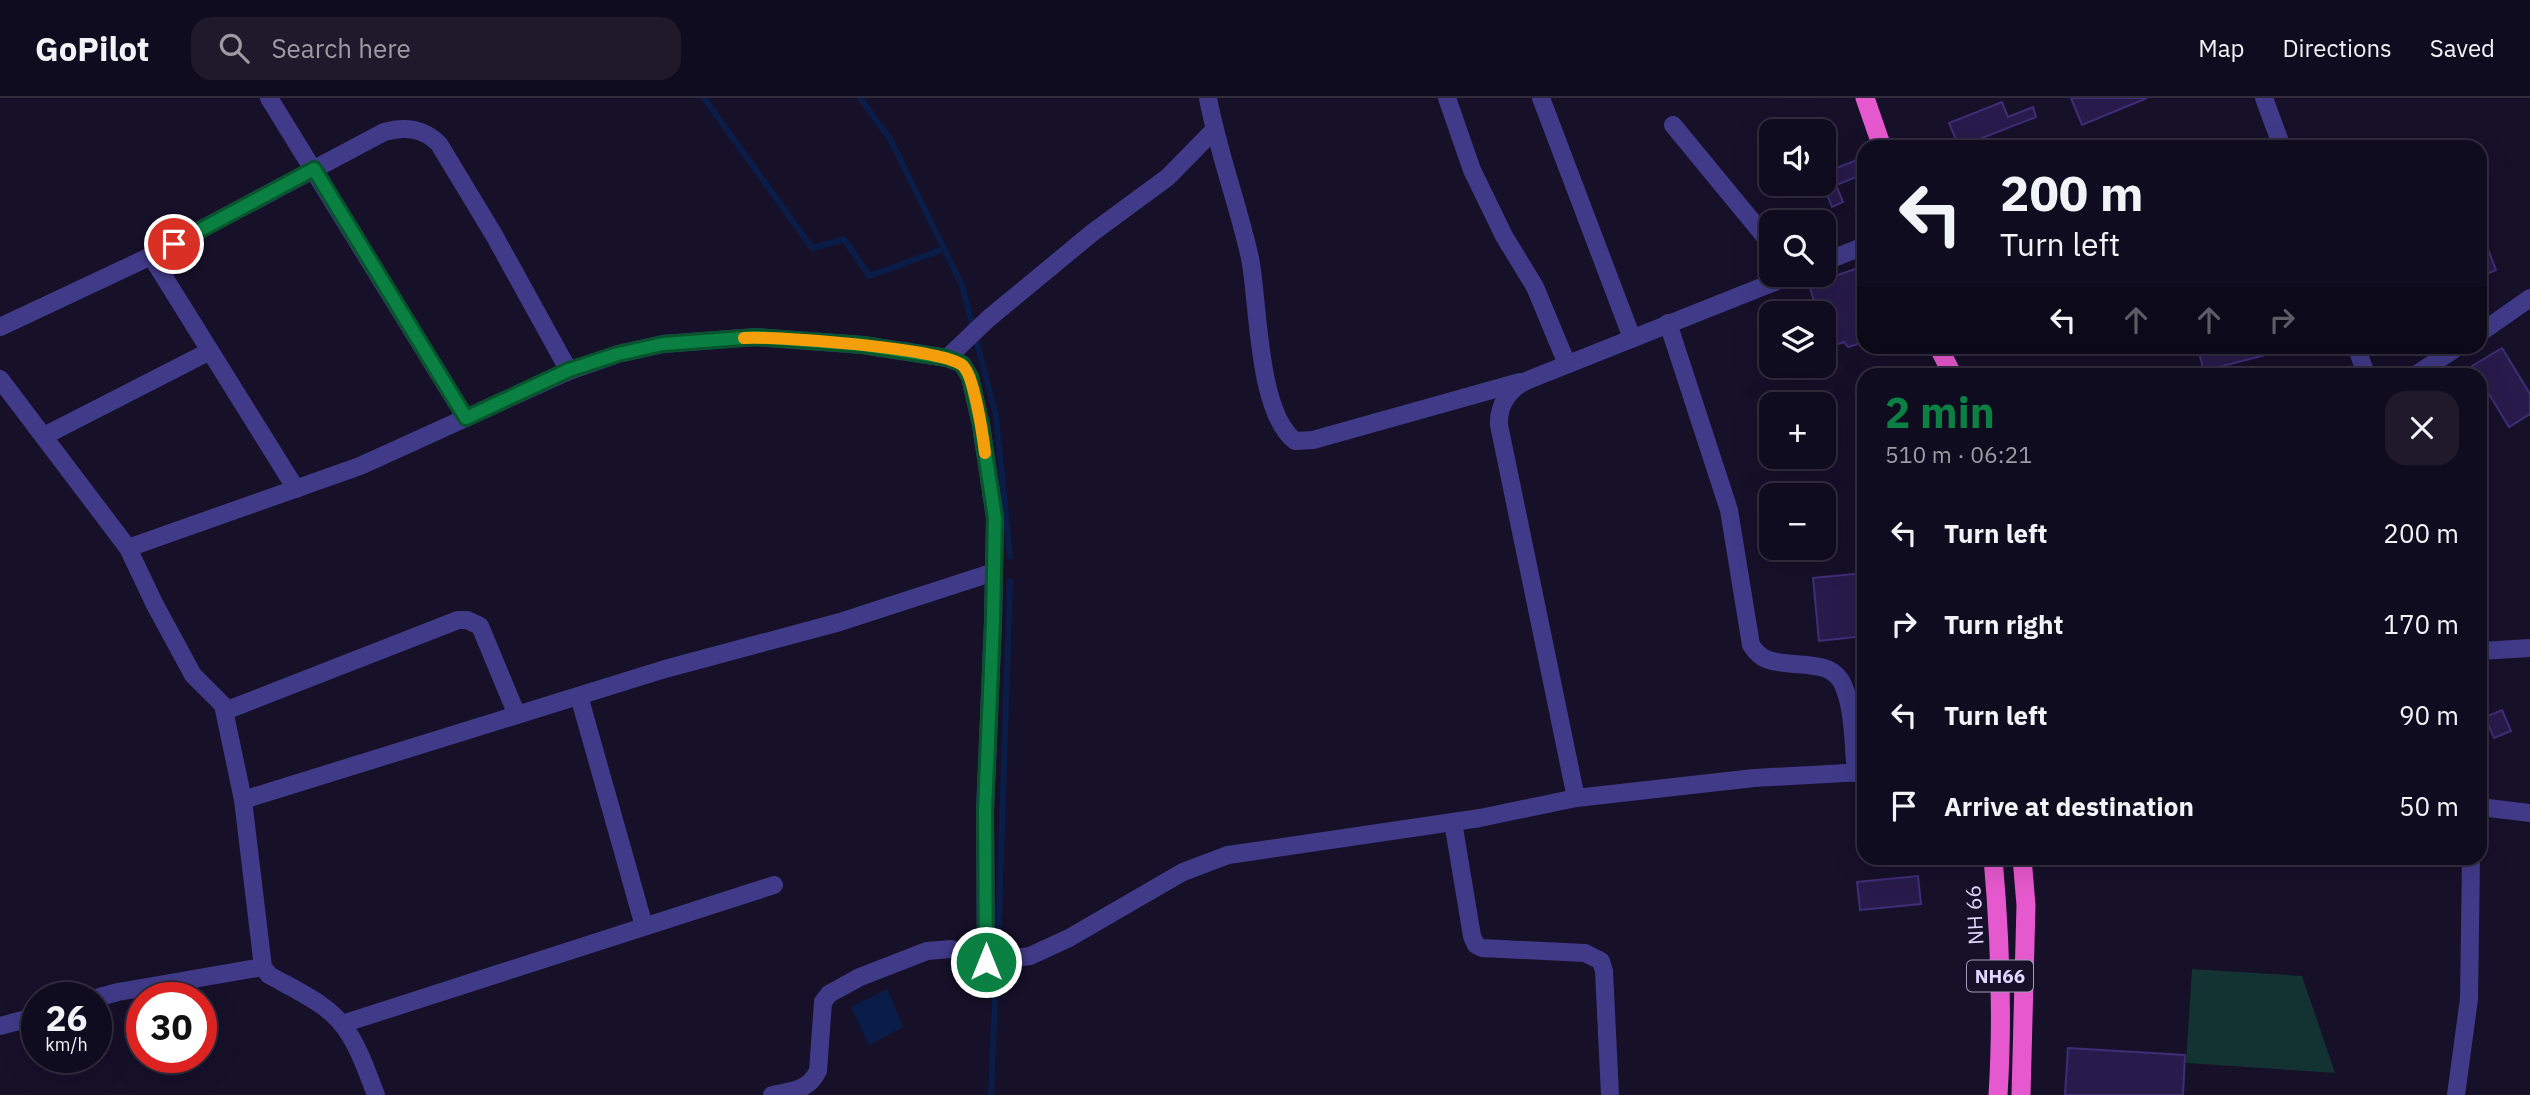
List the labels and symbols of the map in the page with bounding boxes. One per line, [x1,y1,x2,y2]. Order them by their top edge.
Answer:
pin [144,214,204,274]
street label: NH 66 [1958,884,1990,946]
position arrow [949,925,1023,999]
road number: NH66 [1967,960,2033,992]
speed limit sign: 30 [126,982,217,1073]

